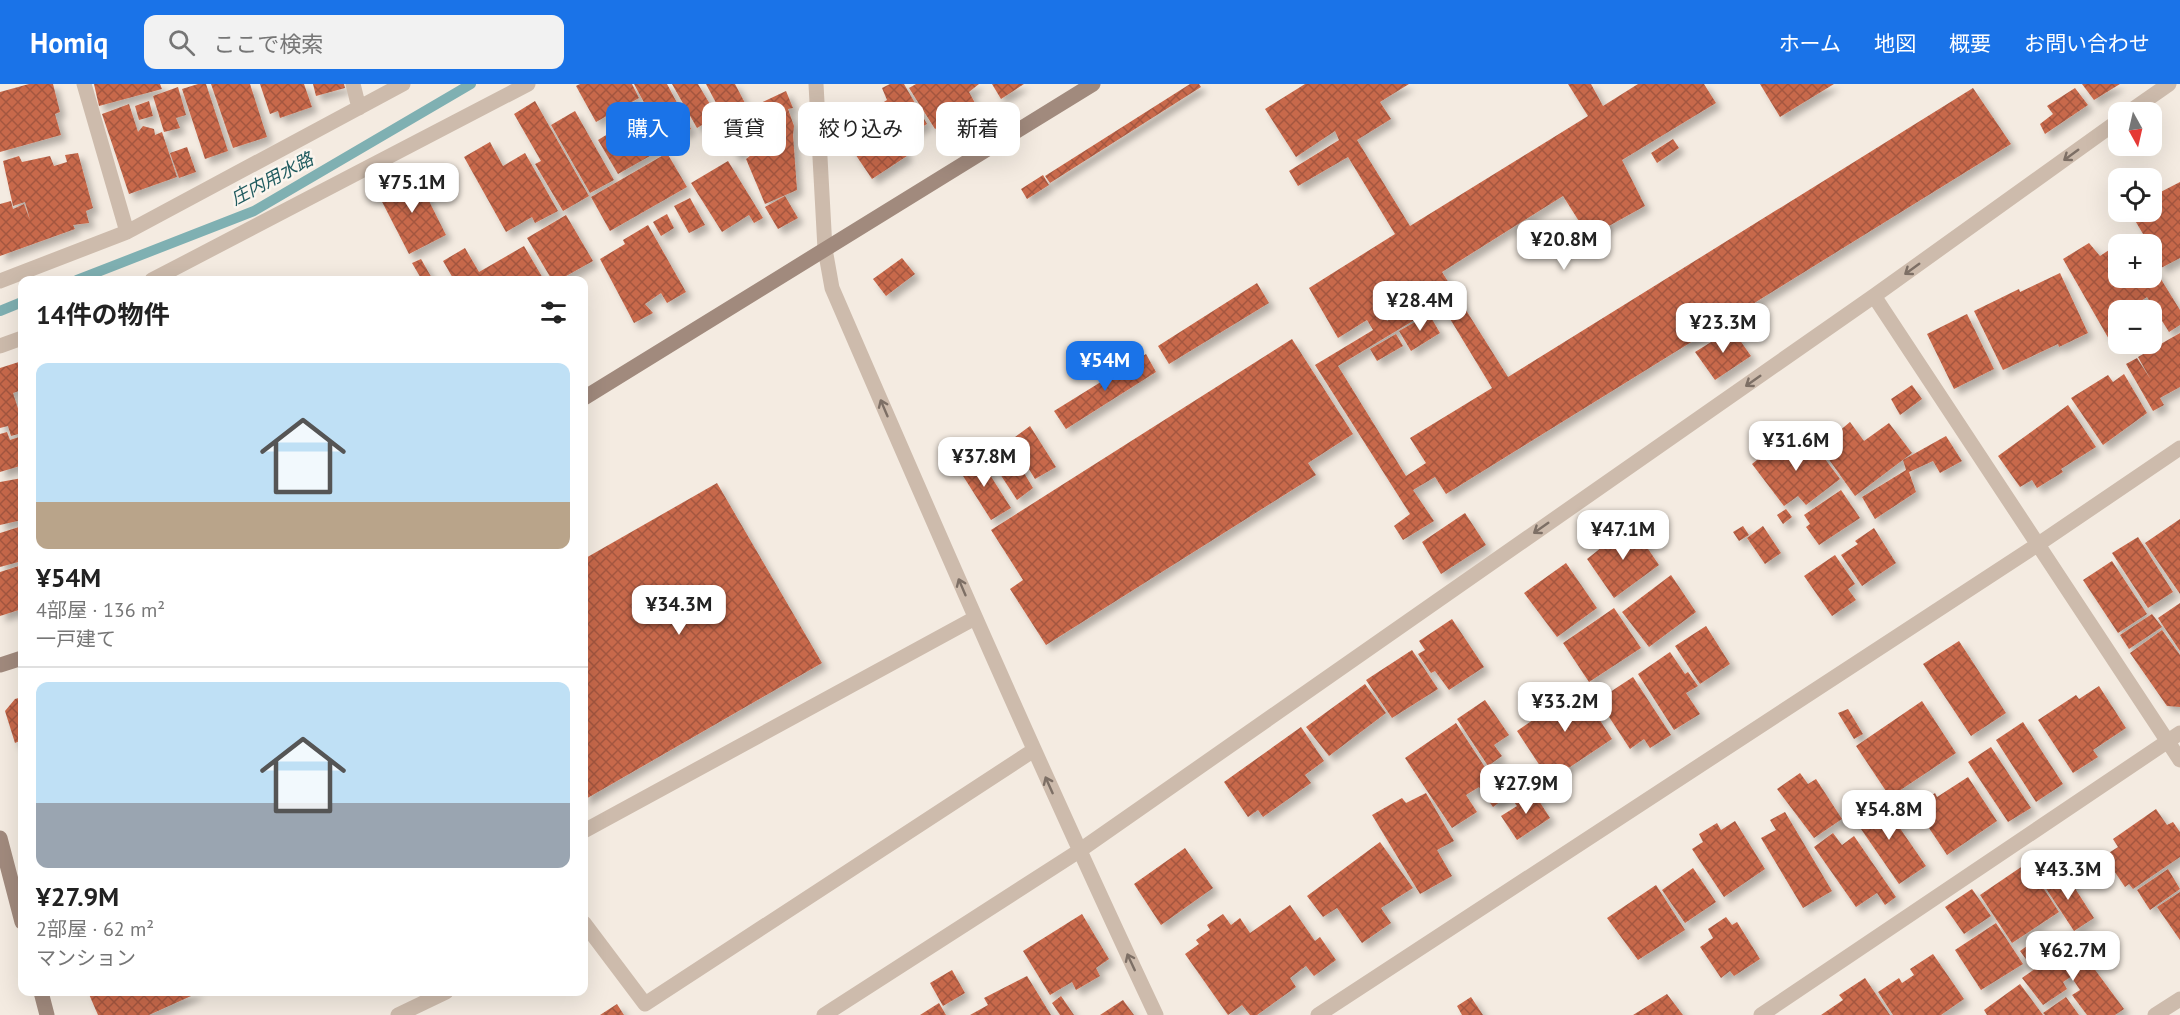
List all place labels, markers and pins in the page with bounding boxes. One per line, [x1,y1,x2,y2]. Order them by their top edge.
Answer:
pin: ¥75.1M [363,163,461,214]
pin: ¥20.8M [1515,220,1613,271]
pin: ¥28.4M [1371,281,1469,332]
pin: ¥23.3M [1674,303,1772,354]
pin: ¥54M [1069,341,1141,392]
pin: ¥31.6M [1747,421,1845,472]
pin: ¥37.8M [935,437,1033,488]
pin: ¥47.1M [1574,510,1672,561]
pin: ¥34.3M [630,585,728,636]
pin: ¥33.2M [1516,682,1614,733]
pin: ¥27.9M [1477,764,1575,815]
pin: ¥54.8M [1840,790,1938,841]
pin: ¥43.3M [2019,850,2117,901]
pin: ¥62.7M [2024,931,2122,982]

